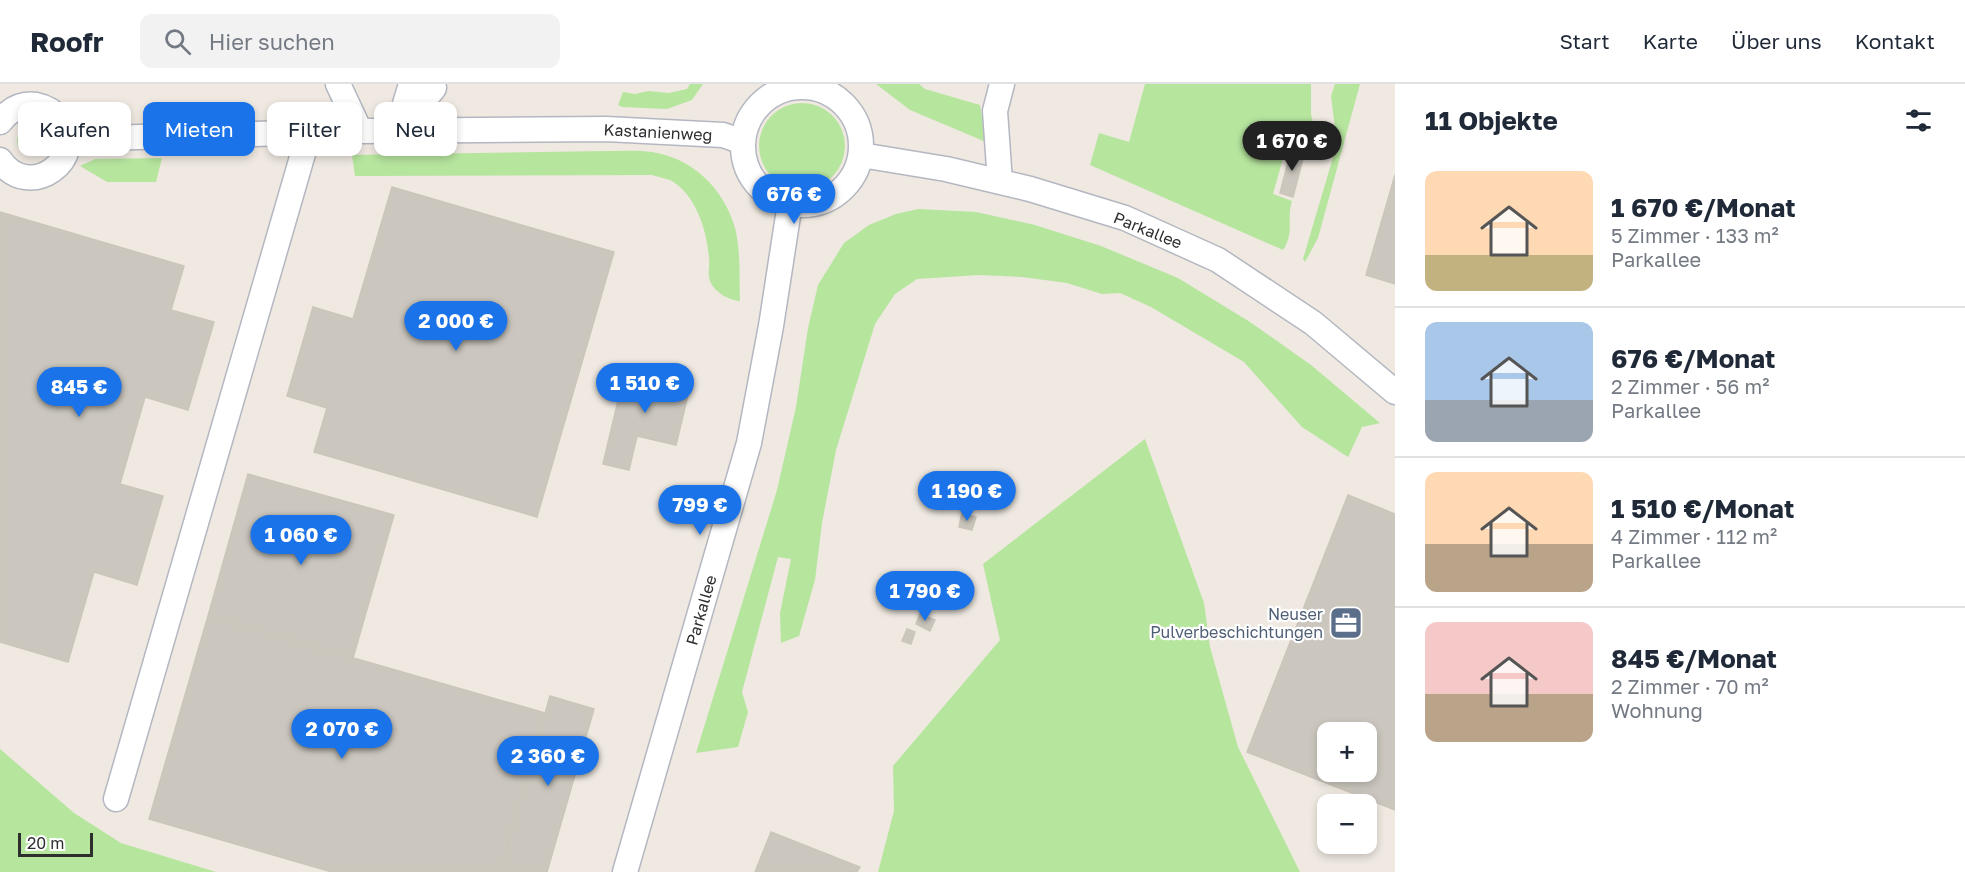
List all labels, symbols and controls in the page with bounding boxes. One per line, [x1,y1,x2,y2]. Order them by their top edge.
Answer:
search box [140,14,560,68]
text: Roofr [30,25,104,58]
icon: search [161,25,194,58]
text: Hier suchen [209,28,335,55]
text: Start [1559,28,1610,54]
text: Karte [1643,28,1698,54]
text: Über uns [1731,28,1822,54]
text: Kontakt [1855,28,1935,54]
chip: Kaufen [18,102,131,156]
chip: Mieten [143,102,255,156]
chip: Filter [267,102,362,156]
chip: Neu [374,102,457,156]
icon: filters [1902,104,1935,137]
text: 11 Objekte [1425,105,1558,136]
street label: Kastanienweg [603,119,713,145]
pin: 1 670 € [1237,121,1347,172]
text: 1 670 € [1257,128,1328,152]
pin: 676 € [752,174,836,225]
text: 676 € [766,181,822,205]
text: 1 670 €/Monat [1611,192,1796,223]
icon: home [1473,195,1545,267]
street label: Parkallee [1111,207,1185,253]
text: 5 Zimmer · 133 m² [1611,223,1779,247]
text: Parkallee [1611,247,1701,271]
pin: 2 000 € [401,301,511,352]
text: 2 000 € [418,308,494,332]
text: 676 €/Monat [1611,343,1775,374]
icon: home [1473,346,1545,418]
pin: 1 510 € [590,363,700,414]
pin: 845 € [37,367,121,418]
text: 1 510 € [610,370,680,394]
text: 845 € [51,374,107,398]
text: 2 Zimmer · 56 m² [1611,374,1769,398]
text: Parkallee [1611,398,1701,422]
pin: 1 190 € [912,471,1022,522]
text: 1 190 € [932,478,1002,502]
pin: 799 € [658,485,742,536]
text: 799 € [672,492,728,516]
text: 1 510 €/Monat [1611,493,1794,524]
icon: home [1473,496,1545,568]
pin: 1 060 € [246,515,356,566]
text: 1 060 € [264,522,338,546]
text: 4 Zimmer · 112 m² [1611,524,1777,548]
text: Parkallee [1611,548,1701,572]
pin: 1 790 € [870,571,980,622]
street label: Parkallee [681,573,721,647]
text: 1 790 € [890,578,961,602]
place label: Neuser Pulverbeschichtungen [1150,604,1323,642]
office icon: Neuser Pulverbeschichtungen [1328,605,1364,641]
text: 845 €/Monat [1611,643,1777,674]
icon: home [1473,646,1545,718]
text: 2 Zimmer · 70 m² [1611,674,1769,698]
text: Wohnung [1611,698,1703,722]
pin: 2 070 € [287,709,397,760]
text: 2 070 € [305,716,379,740]
map controls [1317,722,1377,854]
button: + [1317,722,1377,782]
pin: 2 360 € [493,736,603,787]
text: 2 360 € [511,743,585,767]
button: − [1317,794,1377,854]
scale bar [18,830,93,858]
text: 20 m [27,833,64,853]

